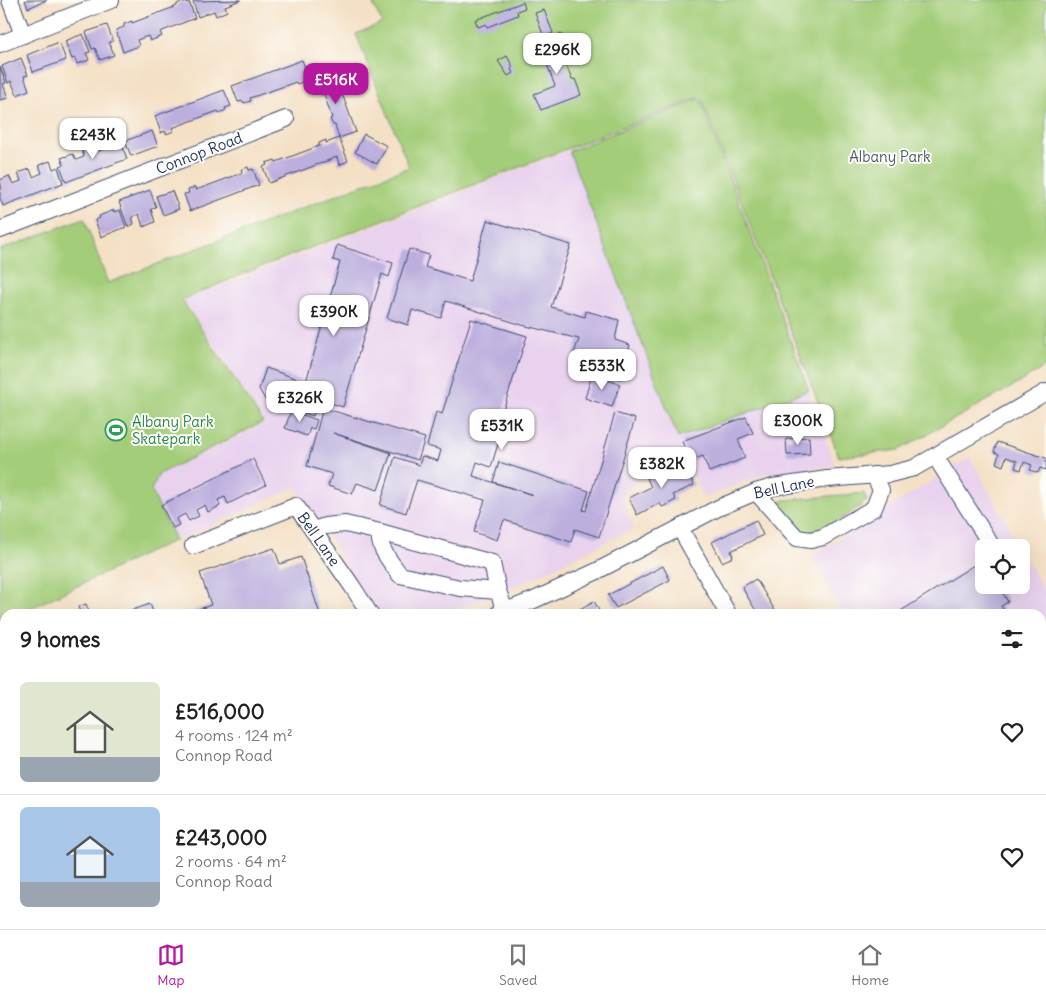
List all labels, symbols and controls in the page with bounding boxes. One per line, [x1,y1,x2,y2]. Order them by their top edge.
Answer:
pin: £296K [522,32,592,75]
text: £296K [534,39,580,59]
pin: £516K [301,62,371,105]
text: £516K [314,69,358,89]
pin: £243K [58,118,128,160]
text: £243K [70,124,116,144]
street label: Connop Road [153,128,245,178]
park label: Albany Park [849,147,931,166]
pin: £390K [299,294,369,337]
text: £390K [310,301,358,321]
pin: £533K [567,348,637,391]
text: £533K [579,355,625,375]
pin: £326K [265,380,335,423]
text: £326K [277,387,323,407]
pin: £300K [763,404,833,446]
pin: £531K [467,408,537,451]
text: £300K [774,410,822,430]
place label: Albany Park Skatepark [132,412,214,448]
text: £531K [481,415,523,435]
sports icon: Albany Park Skatepark [104,418,128,442]
pin: £382K [627,446,697,489]
text: £382K [639,453,685,473]
street label: Bell Lane [752,471,816,503]
street label: Bell Lane [294,508,344,570]
map controls [975,539,1030,594]
button: locate [975,539,1030,594]
icon: filters [998,625,1026,653]
text: 9 homes [20,626,100,653]
text: £516,000 [175,698,265,725]
icon: home [60,702,120,762]
icon: heart [998,718,1026,746]
text: 4 rooms · 124 m² [175,725,293,745]
text: Connop Road [175,745,272,765]
text: £243,000 [175,824,267,851]
icon: home [60,827,120,887]
icon: heart [998,843,1026,871]
text: 2 rooms · 64 m² [175,851,287,871]
text: Connop Road [175,871,272,891]
tab: Map [157,941,185,989]
tab: Saved [499,941,537,989]
tab: Home [851,941,889,989]

